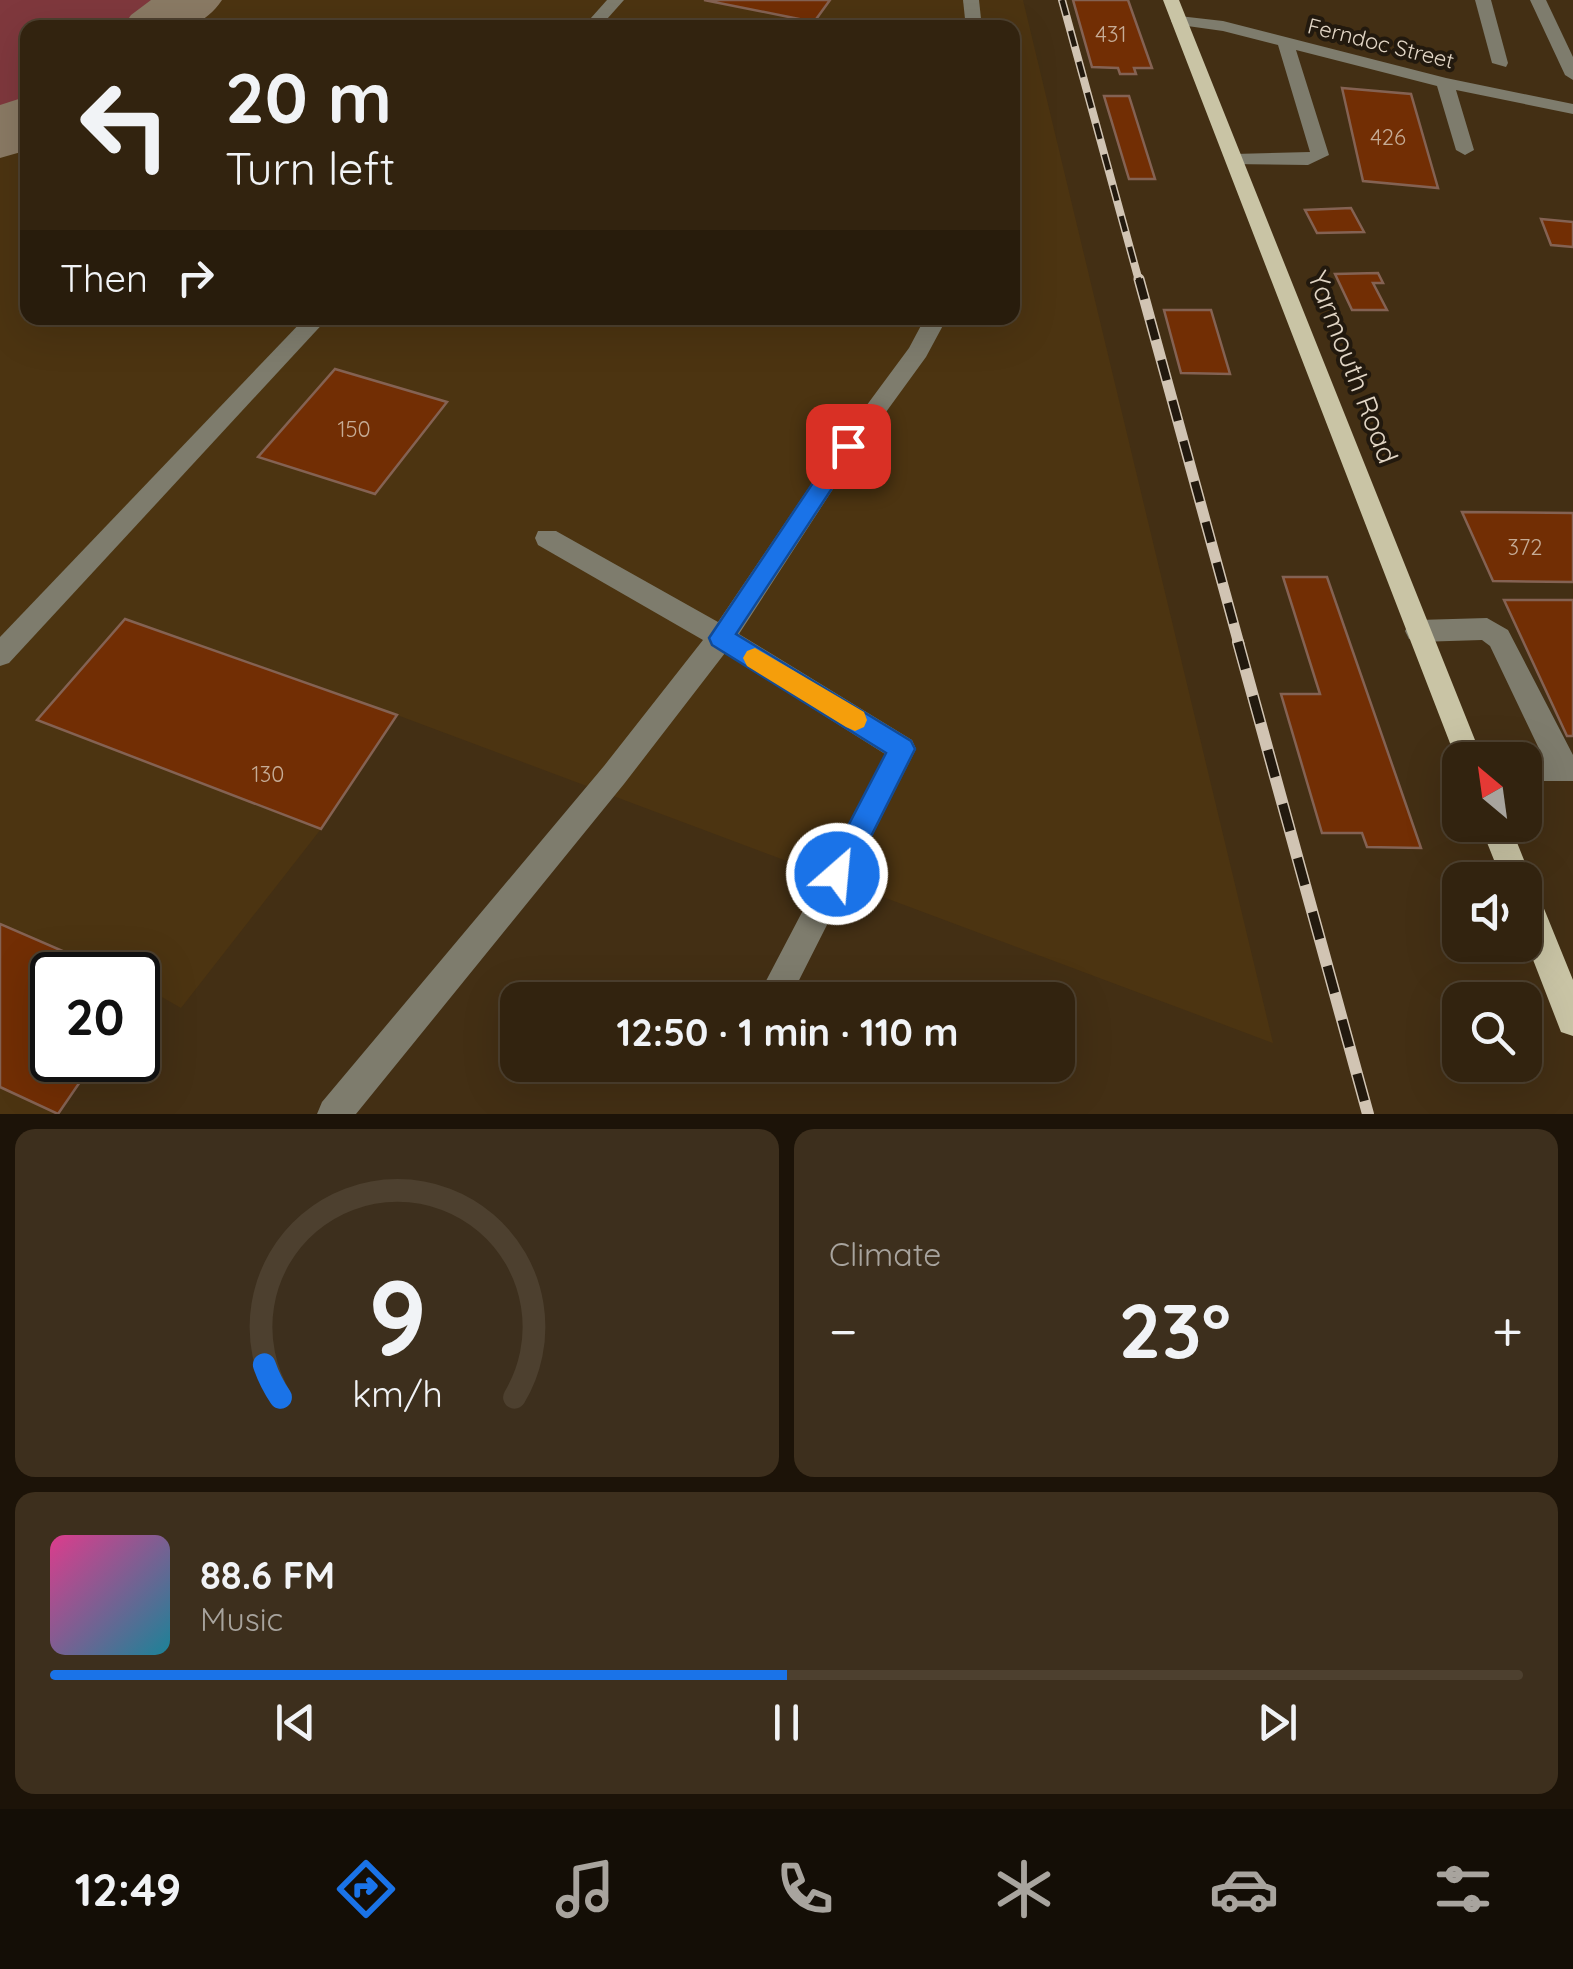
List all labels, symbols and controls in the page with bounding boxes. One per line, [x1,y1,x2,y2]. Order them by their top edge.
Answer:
street label: Ferndoc Street [1305,11,1457,75]
house number: 431 [1095,20,1127,48]
text: 20 m [225,53,392,141]
icon: left [60,60,190,190]
house number: 426 [1370,123,1406,151]
text: Turn left [225,140,395,196]
icon: right [168,250,223,305]
text: Then [60,254,148,302]
street label: Yarmouth Road [1301,266,1406,468]
pin [806,404,891,489]
house number: 150 [337,415,371,443]
icon: arrive [821,419,876,474]
house number: 372 [1507,533,1543,561]
north arrow [1442,742,1542,842]
map controls [1442,742,1542,1082]
house number: 130 [252,760,284,788]
position arrow [785,822,889,926]
button: sound [1442,862,1542,962]
speed limit sign: 20 [30,952,160,1082]
button: search [1442,982,1542,1082]
text: 12:50 · 1 min · 110 m [616,1008,959,1056]
text: Climate [829,1234,941,1274]
text: 9 [367,1251,427,1381]
text: 23° [1119,1283,1231,1377]
text: − [829,1296,858,1365]
text: + [1492,1296,1523,1365]
text: km/h [352,1371,442,1416]
text: 88.6 FM [200,1551,335,1599]
text: Music [200,1599,283,1639]
icon: previous [268,1695,323,1750]
icon: pause [759,1695,814,1750]
icon: next [1250,1695,1305,1750]
icon: directions [331,1854,401,1924]
icon: music [550,1854,620,1924]
icon: phone [770,1854,840,1924]
icon: climate [989,1854,1059,1924]
icon: car [1209,1854,1279,1924]
icon: filters [1428,1854,1498,1924]
text: 12:49 [75,1861,181,1917]

